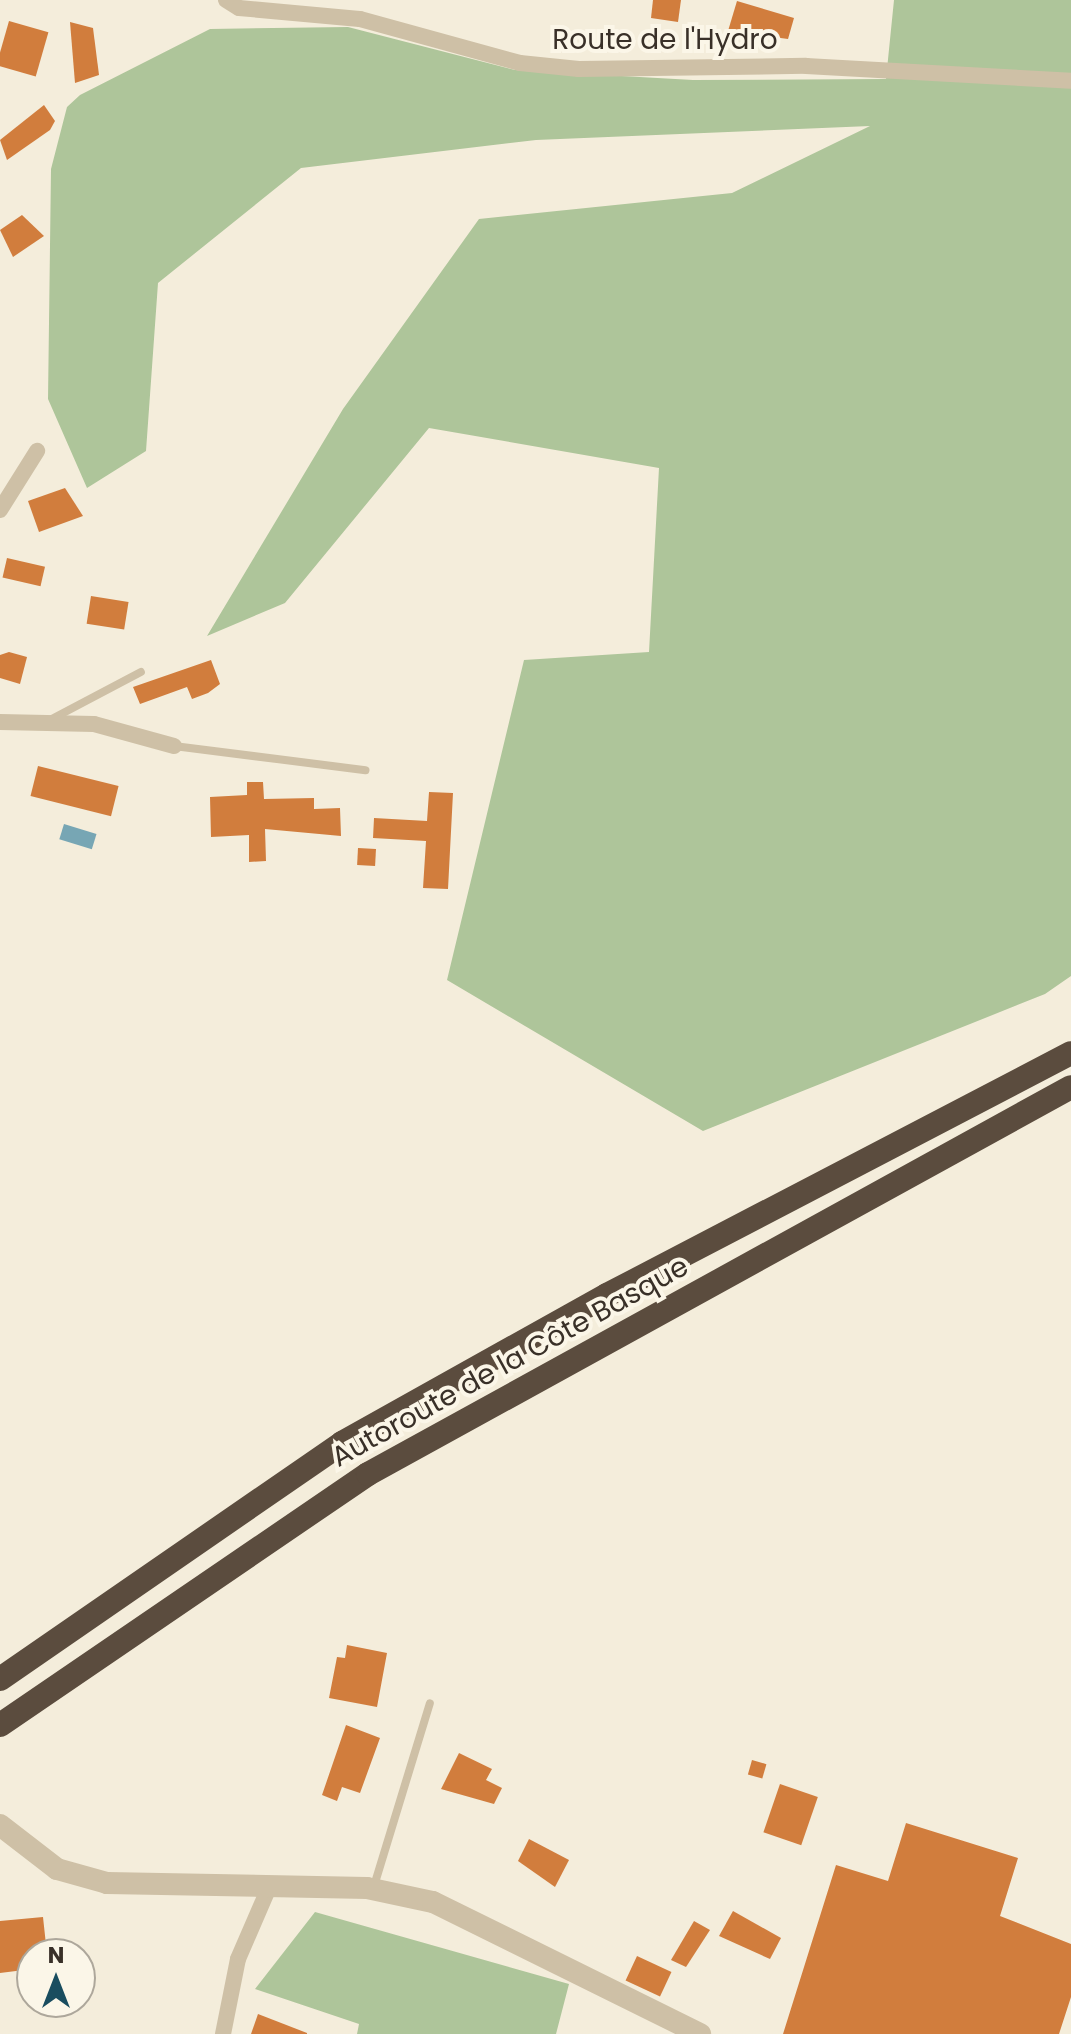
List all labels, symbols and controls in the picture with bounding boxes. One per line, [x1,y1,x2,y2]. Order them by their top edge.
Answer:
street label: Route de l'Hydro [552,23,778,57]
street label: Autoroute de la Côte Basque [326,1250,694,1474]
north arrow [16,1938,96,2018]
text: N [48,1940,64,1971]

